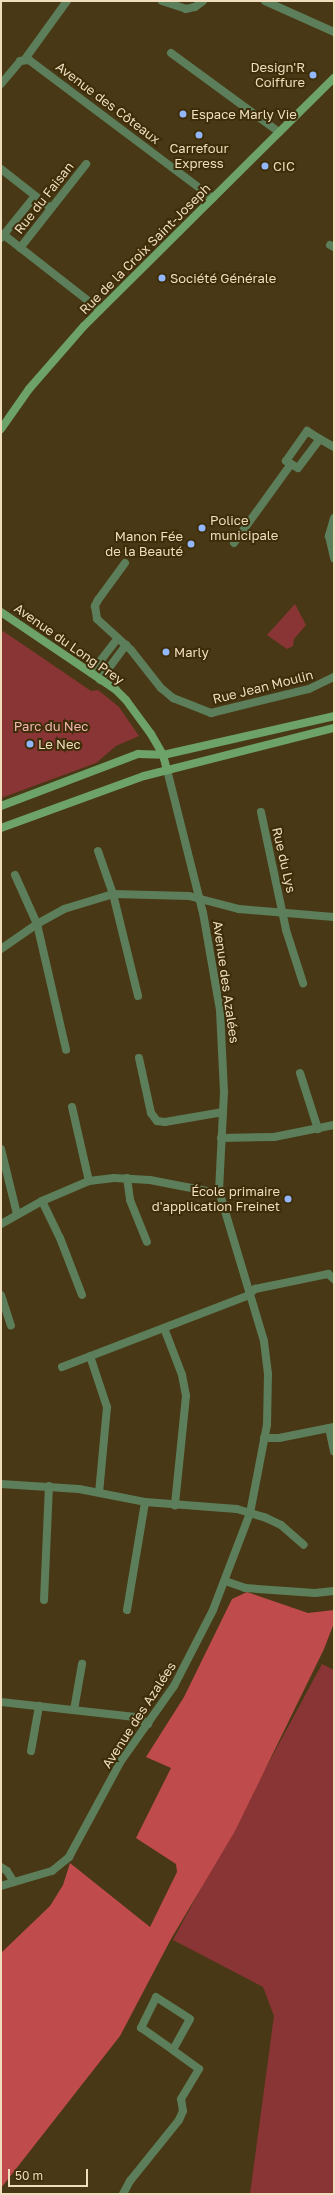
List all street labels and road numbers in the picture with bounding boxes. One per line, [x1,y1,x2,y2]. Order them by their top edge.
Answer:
street label: Avenue des Côteaux [53,59,163,147]
street label: Rue du Faisan [11,159,77,237]
street label: Rue de la Croix Saint-Joseph [76,180,214,318]
street label: Avenue du Long Prey [11,600,127,688]
street label: Rue Jean Moulin [211,667,315,707]
street label: Rue du Lys [269,826,299,894]
street label: Avenue des Azalées [210,920,242,1044]
street label: Avenue des Azalées [99,1659,179,1771]

